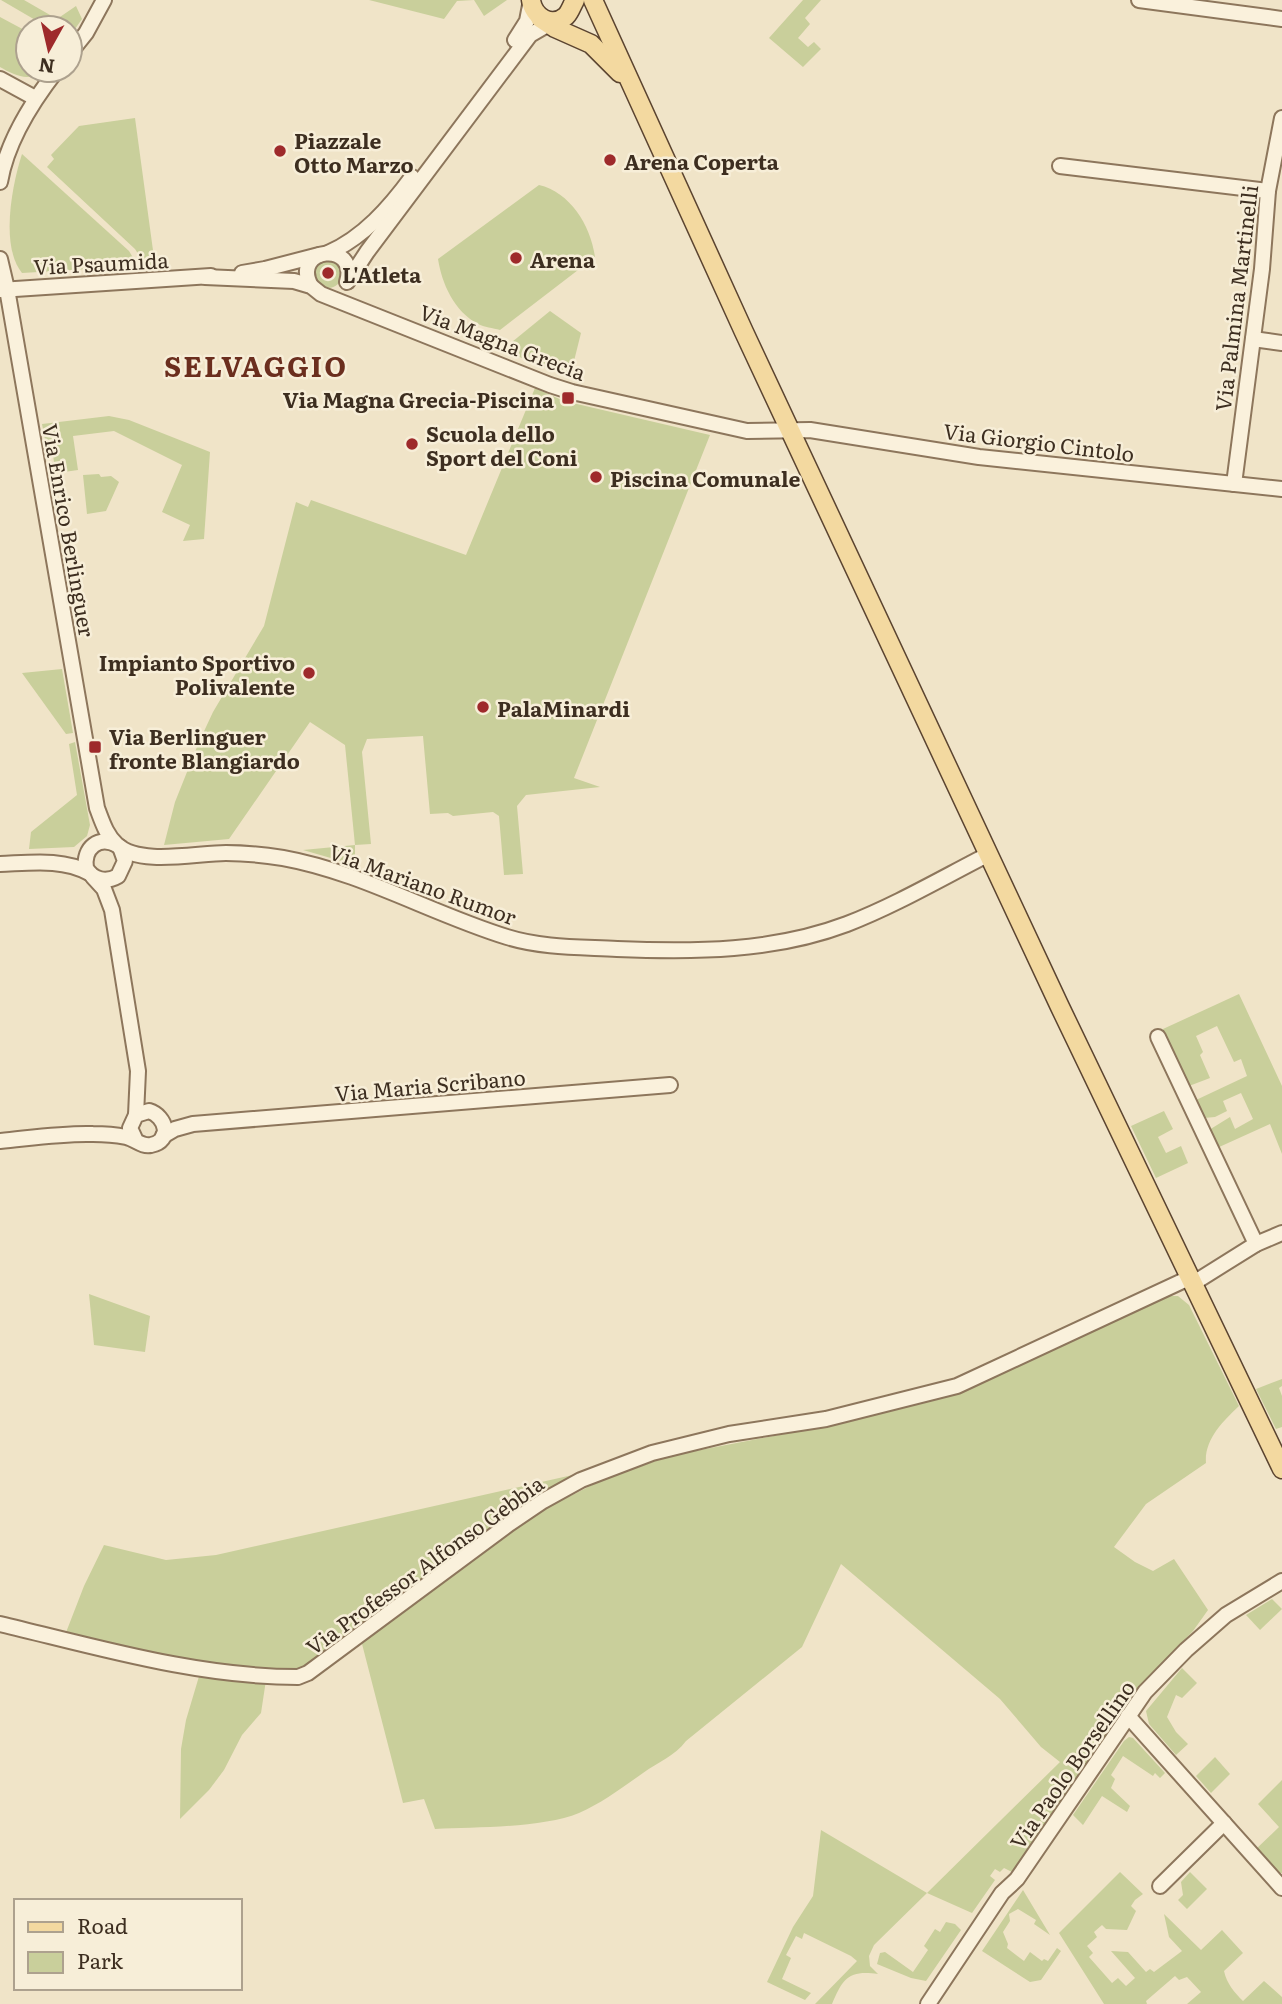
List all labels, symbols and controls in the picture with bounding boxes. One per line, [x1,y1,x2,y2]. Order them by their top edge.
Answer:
north arrow [14,14,84,84]
text: N [37,52,56,82]
place label: Piazzale Otto Marzo [294,124,414,179]
marker: Piazzale Otto Marzo [272,143,288,159]
place label: Arena Coperta [624,145,780,176]
marker: Arena Coperta [602,152,618,168]
street label: Via Palmina Martinelli [1206,183,1264,413]
street label: Via Psaumida [33,243,170,281]
place label: Arena [530,243,596,274]
marker: Arena [508,250,524,266]
place label: L'Atleta [342,258,422,289]
marker: L'Atleta [320,265,336,281]
street label: Via Magna Grecia [415,295,591,387]
district label: SELVAGGIO [164,344,348,386]
place label: Via Magna Grecia-Piscina [283,383,555,414]
marker: Via Magna Grecia-Piscina [560,390,576,406]
street label: Via Giorgio Cintolo [942,414,1136,468]
place label: Scuola dello Sport del Coni [426,417,578,472]
street label: Via Enrico Berlinguer [36,421,104,639]
marker: Scuola dello Sport del Coni [404,436,420,452]
place label: Piscina Comunale [610,462,800,493]
marker: Piscina Comunale [588,469,604,485]
place label: Impianto Sportivo Polivalente [99,646,295,701]
marker: Impianto Sportivo Polivalente [301,665,317,681]
place label: PalaMinardi [497,692,630,723]
marker: PalaMinardi [475,699,491,715]
place label: Via Berlinguer fronte Blangiardo [109,720,300,775]
marker: Via Berlinguer fronte Blangiardo [87,739,103,755]
street label: Via Mariano Rumor [325,835,521,931]
street label: Via Maria Scribano [333,1060,527,1108]
street label: Via Professor Alfonso Gebbia [299,1467,550,1661]
street label: Via Paolo Borsellino [1001,1673,1141,1855]
legend [14,1899,242,1990]
text: Road [77,1909,128,1940]
text: Park [77,1944,123,1975]

